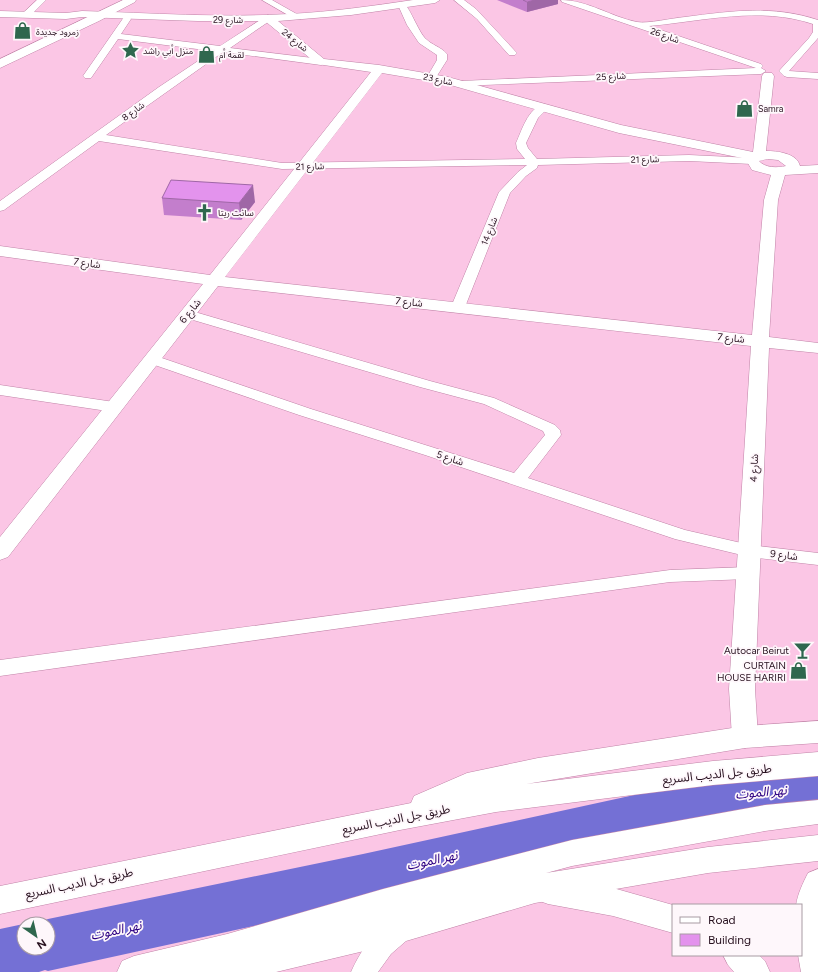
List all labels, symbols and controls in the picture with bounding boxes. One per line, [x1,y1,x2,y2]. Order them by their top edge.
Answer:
street label: شارع 29 [213,14,243,27]
shop icon: زمرود جديدة [13,21,33,41]
street label: شارع 26 [648,25,681,47]
place label: زمرود جديدة [36,26,79,38]
street label: شارع 24 [278,26,310,55]
place icon: منزل أبي راشد [120,40,140,60]
place label: منزل أبي راشد [143,44,194,58]
shop icon: لقمة أم [196,44,216,64]
place label: لقمة أم [219,48,244,62]
street label: شارع 25 [596,70,626,84]
street label: شارع 23 [422,71,454,89]
shop icon: Samra [735,98,755,118]
street label: شارع 8 [120,99,148,125]
place label: Samra [758,103,784,114]
street label: شارع 21 [631,153,659,167]
street label: شارع 21 [296,160,324,174]
church icon: سانت ريتا [195,202,215,222]
place label: سانت ريتا [218,207,254,219]
street label: شارع 14 [478,215,501,247]
street label: شارع 7 [72,255,102,272]
street label: شارع 7 [395,294,423,311]
street label: شارع 6 [176,296,205,326]
street label: شارع 7 [717,330,745,347]
street label: شارع 5 [435,448,465,469]
street label: شارع 4 [747,453,762,482]
street label: شارع 9 [769,547,799,564]
bar icon: Autocar Beirut [792,640,812,660]
place label: Autocar Beirut [724,644,789,657]
place label: CURTAIN HOUSE HARIRI [717,659,786,684]
shop icon: CURTAIN HOUSE HARIRI [789,661,809,681]
street label: طريق جل الديب السريع [662,761,773,789]
water label: نهر الموت [735,782,789,803]
street label: طريق جل الديب السريع [341,802,452,838]
water label: نهر الموت [405,847,460,874]
street label: طريق جل الديب السريع [24,865,135,903]
legend [672,904,802,956]
text: Road [708,913,736,927]
north arrow [16,916,56,956]
water label: نهر الموت [89,917,144,944]
text: Building [708,933,751,947]
text: N [34,936,48,952]

